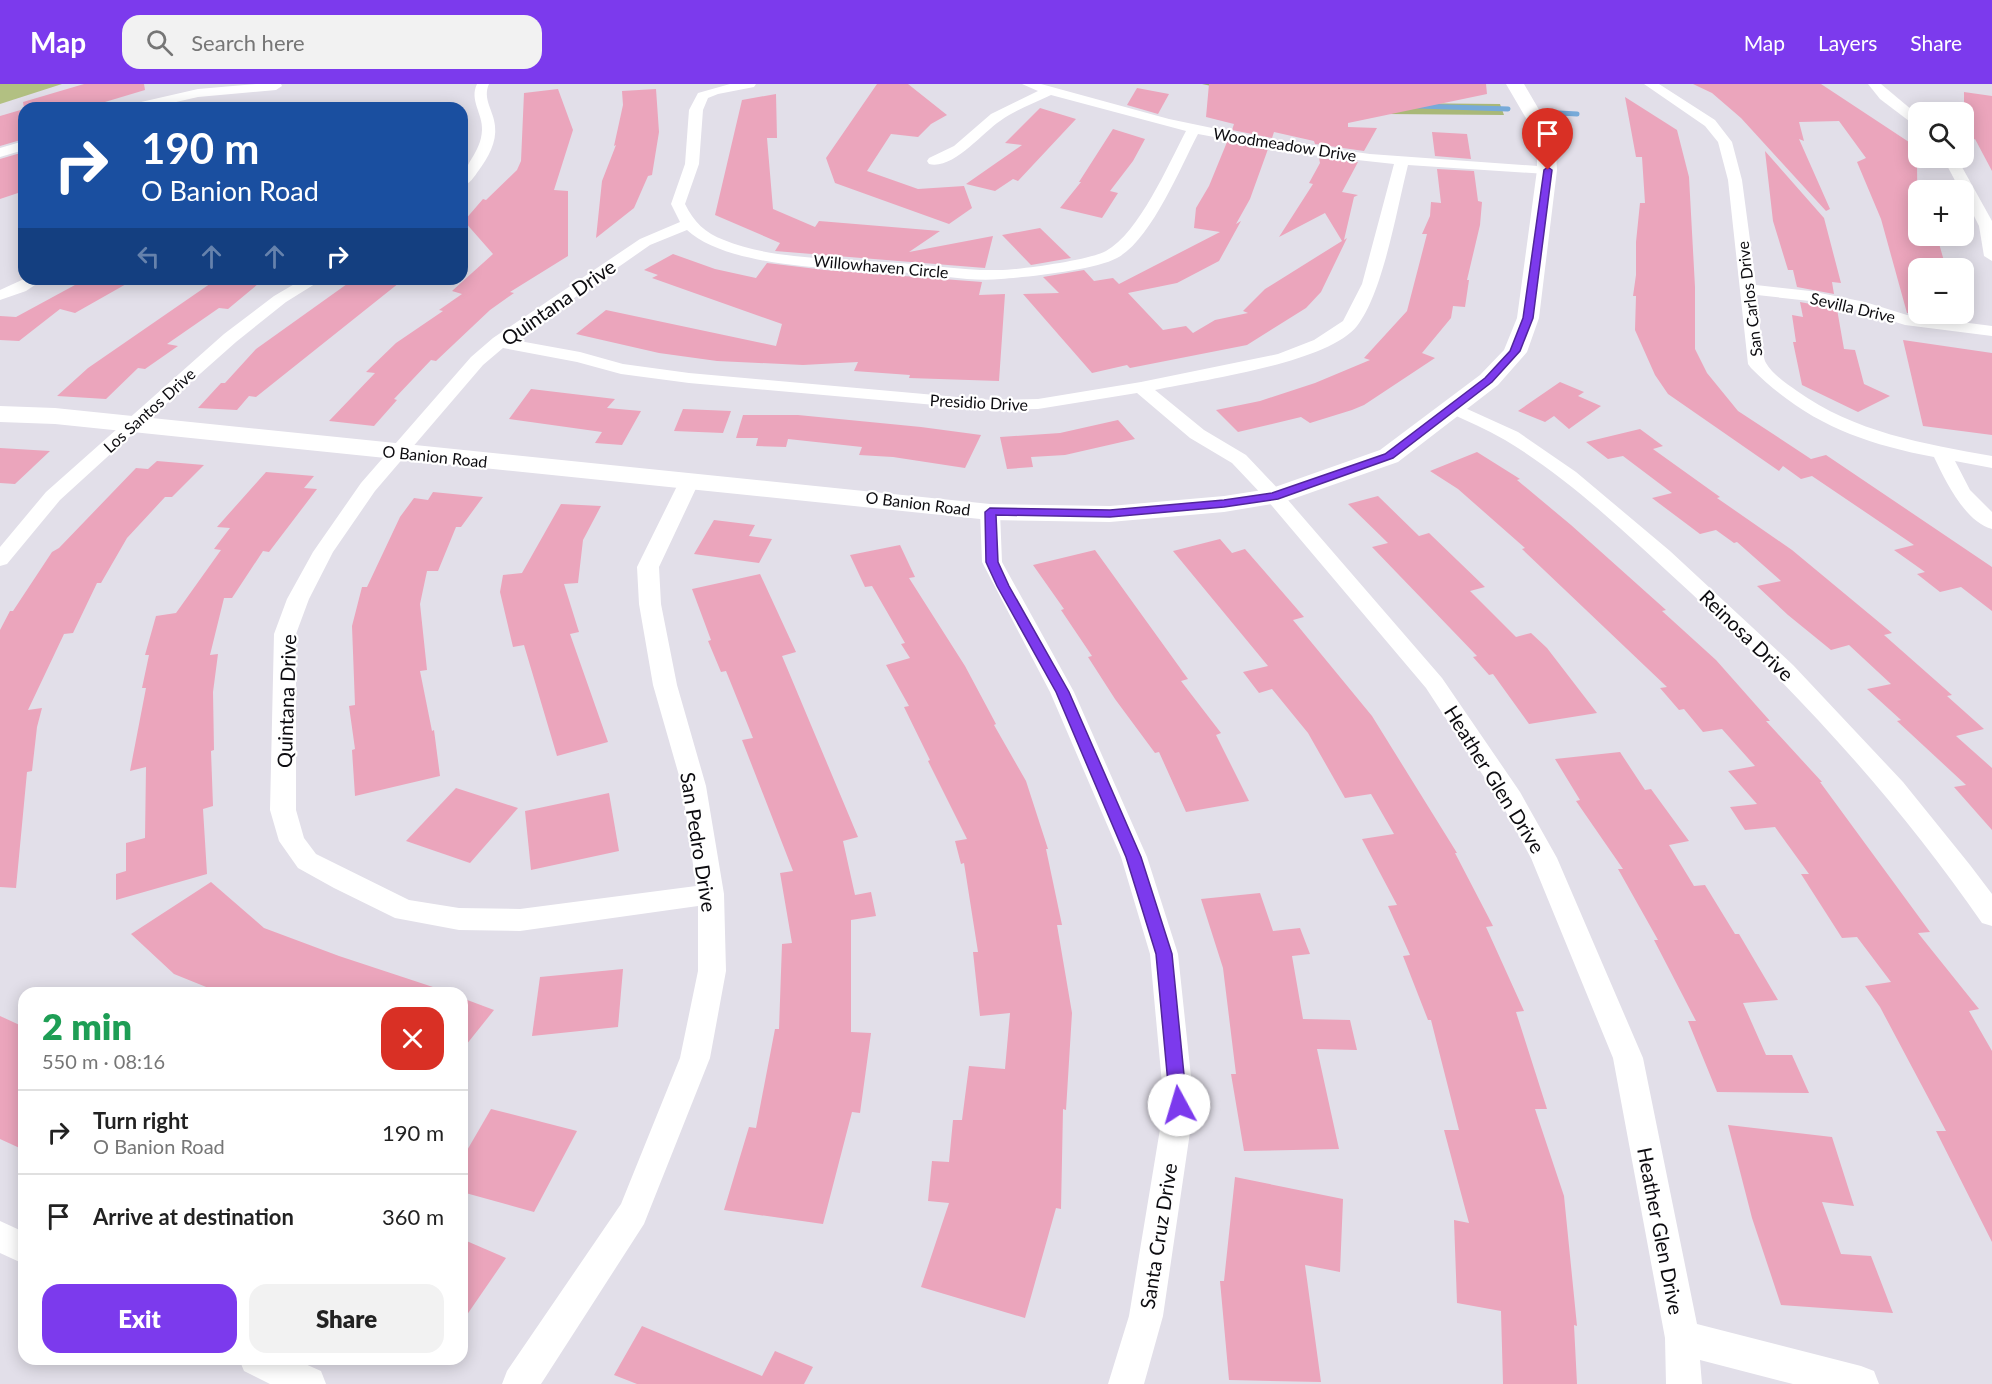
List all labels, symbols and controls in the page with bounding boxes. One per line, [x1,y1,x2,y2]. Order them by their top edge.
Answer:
search box [122,15,542,69]
text: Map [30,25,86,59]
icon: search [143,26,176,59]
text: Search here [191,29,305,56]
text: Map [1744,30,1785,55]
text: Layers [1818,30,1877,55]
text: Share [1910,30,1962,55]
map controls [1908,102,1974,324]
button: search [1908,102,1974,168]
pin [1522,108,1573,170]
icon: arrive [1531,117,1564,150]
text: 190 m [141,123,259,173]
street label: Woodmeadow Drive [1212,123,1358,165]
icon: right [42,126,120,204]
text: O Banion Road [141,174,319,207]
button: + [1908,180,1974,246]
icon: left [132,240,165,273]
icon: ahead [195,240,228,273]
icon: ahead [258,240,291,273]
icon: right [321,240,354,273]
street label: San Carlos Drive [1733,240,1765,358]
street label: Willowhaven Circle [813,251,949,281]
street label: Quintana Drive [496,254,620,350]
button: − [1908,258,1974,324]
street label: Sevilla Drive [1809,288,1897,326]
street label: Los Santos Drive [99,364,199,456]
street label: Presidio Drive [929,390,1029,414]
street label: O Banion Road [382,441,488,471]
street label: O Banion Road [865,487,971,519]
street label: Reinosa Drive [1695,584,1799,686]
street label: Quintana Drive [272,634,300,768]
street label: Heather Glen Drive [1440,701,1550,857]
street label: San Pedro Drive [676,770,722,914]
text: 2 min [42,1004,132,1048]
button: close [381,1007,444,1070]
text: 550 m · 08:16 [42,1049,165,1073]
position arrow [1147,1073,1211,1137]
text: Turn right [93,1107,188,1134]
icon: right [42,1116,75,1149]
text: 190 m [382,1119,444,1146]
text: O Banion Road [93,1134,225,1158]
street label: Heather Glen Drive [1633,1145,1689,1317]
street label: Santa Cruz Drive [1135,1161,1181,1311]
icon: arrive [42,1200,75,1233]
text: Arrive at destination [93,1203,294,1230]
text: 360 m [382,1203,444,1230]
button: Exit [42,1284,237,1353]
button: Share [249,1284,444,1353]

